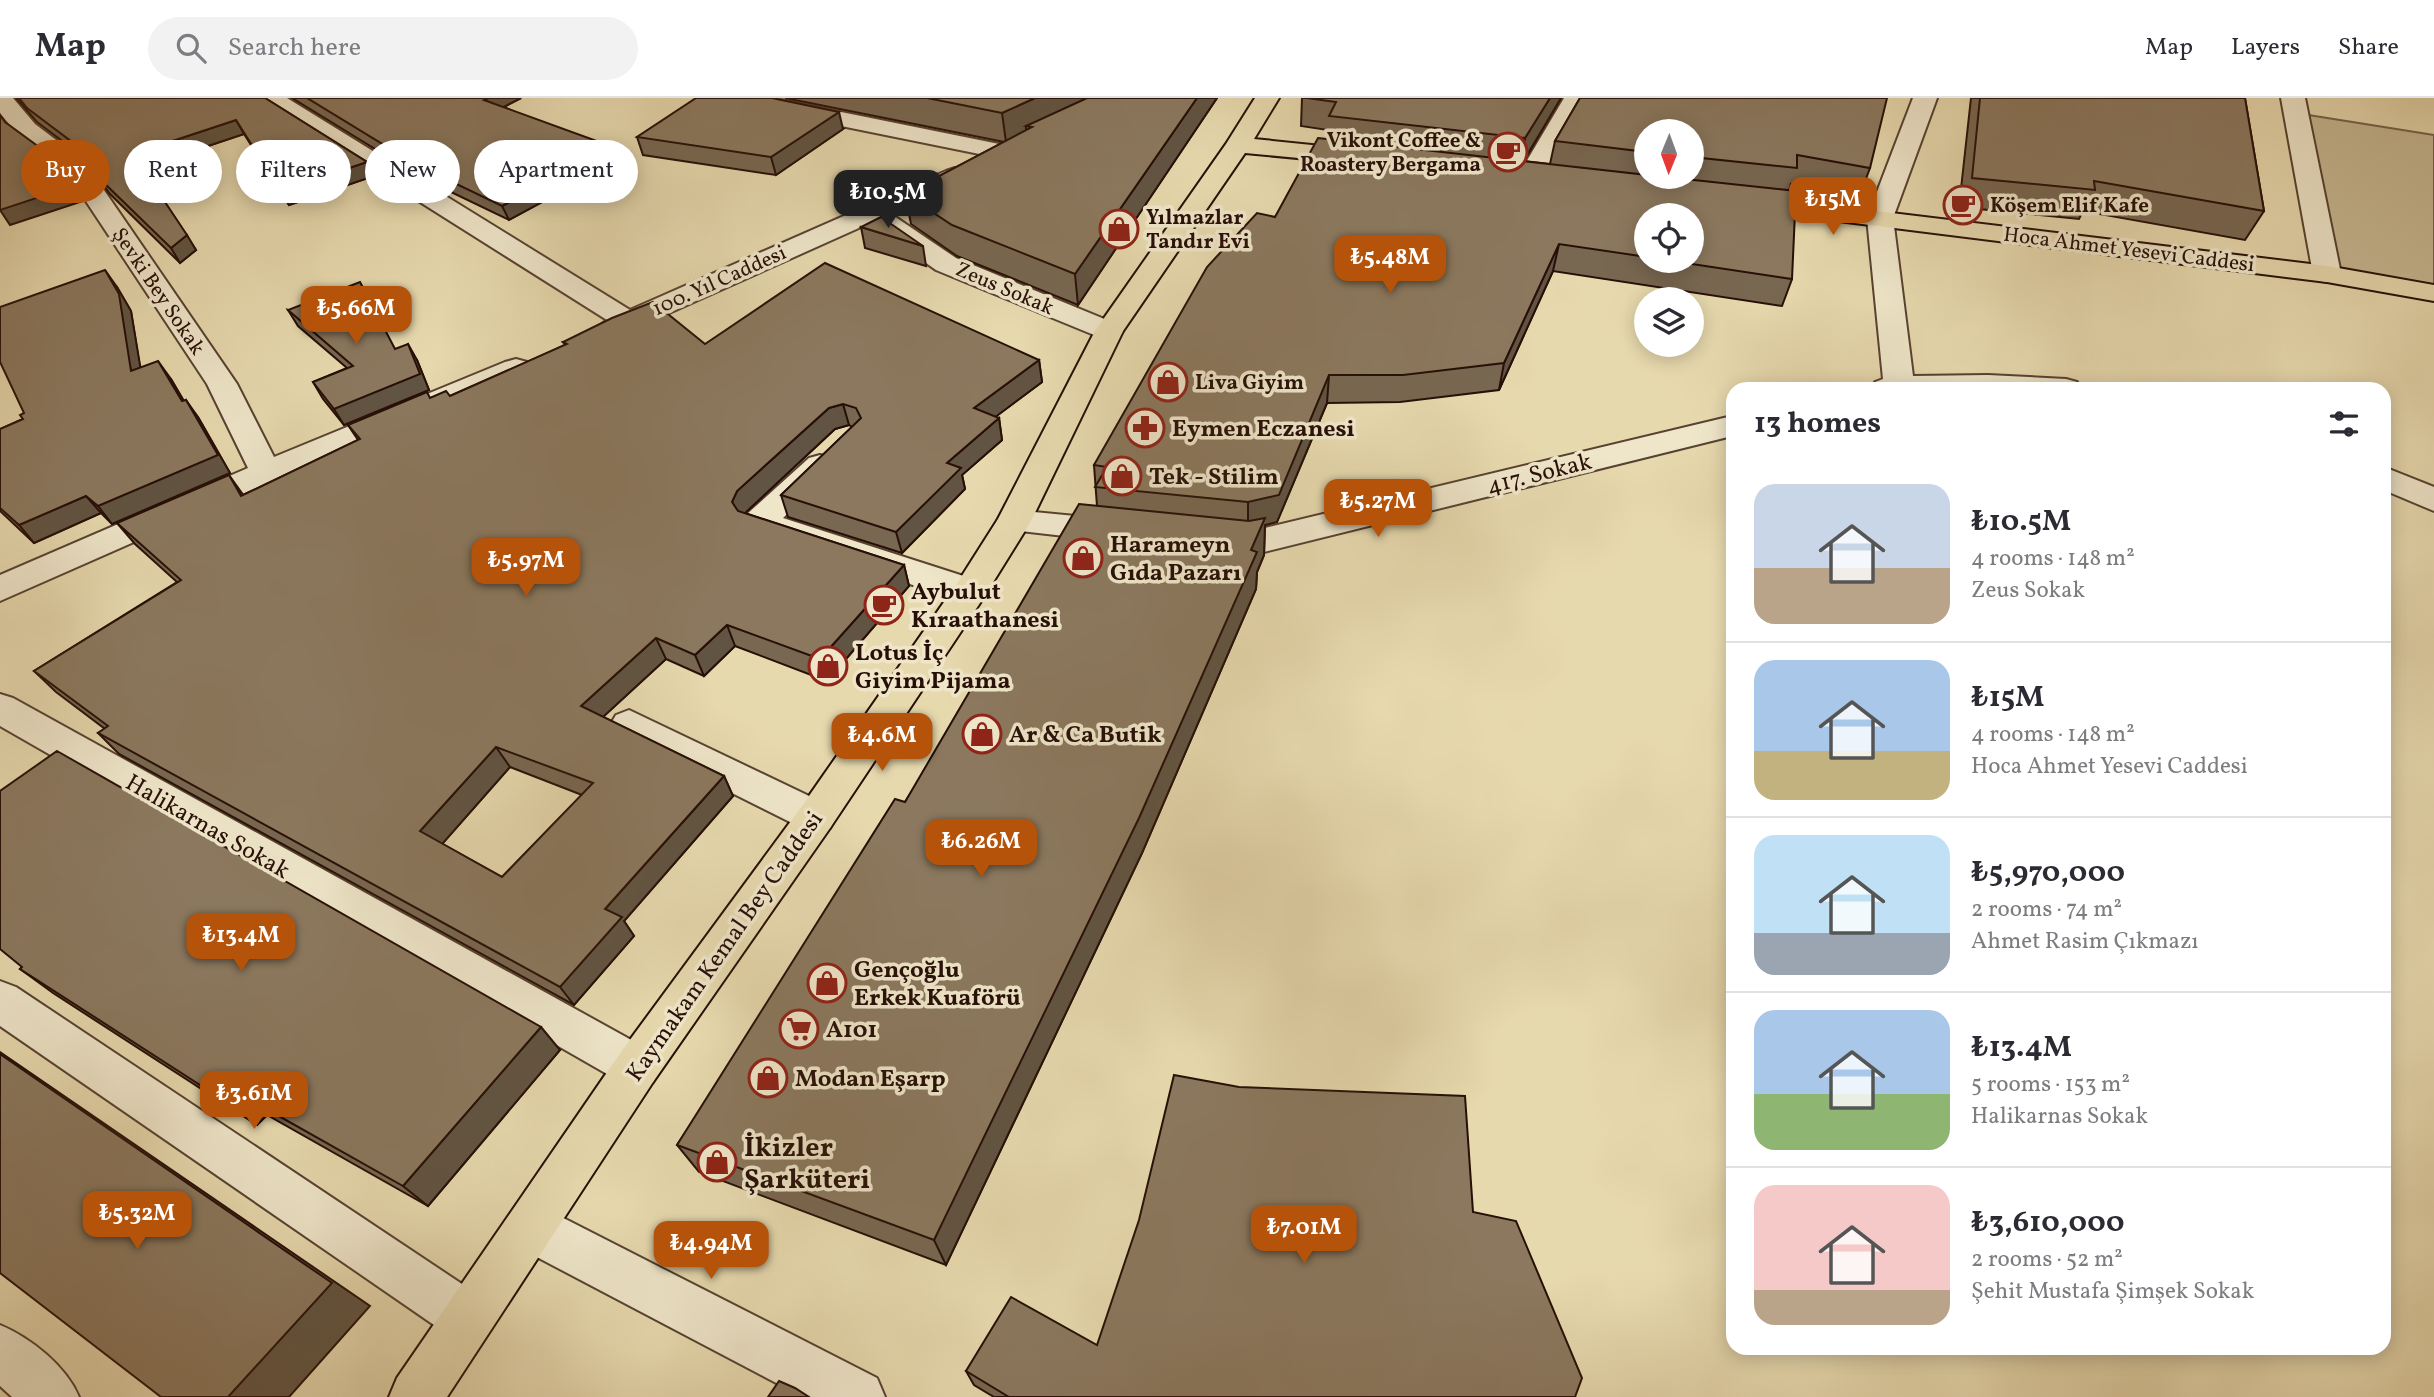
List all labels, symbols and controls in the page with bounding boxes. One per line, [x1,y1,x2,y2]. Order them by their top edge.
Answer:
search box [148,17,638,80]
text: Map [35,25,106,71]
icon: search [172,29,210,67]
text: Search here [228,30,361,66]
text: Map [2145,31,2193,65]
text: Layers [2231,31,2300,65]
text: Share [2338,31,2399,65]
north arrow [1634,119,1704,189]
map controls [1634,119,1704,357]
place label: Vikont Coffee & Roastery Bergama [1300,127,1481,180]
cafe icon: Vikont Coffee & Roastery Bergama [1487,131,1529,173]
chip: Buy [21,140,110,203]
chip: Rent [124,140,222,203]
chip: Filters [236,140,351,203]
chip: New [365,140,460,203]
chip: Apartment [474,140,638,203]
pin: ₺10.5M [831,170,945,230]
text: ₺10.5M [850,177,926,209]
pin: ₺15M [1792,178,1874,237]
text: ₺15M [1805,184,1861,216]
cafe icon: Köşem Elif Kafe [1942,184,1984,226]
place label: Köşem Elif Kafe [1990,192,2149,221]
button: locate [1634,203,1704,273]
place label: Yılmazlar Tandır Evi [1146,204,1250,257]
shop icon: Yılmazlar Tandır Evi [1098,208,1140,250]
street label: Hoca Ahmet Yesevi Caddesi [2002,221,2256,280]
street label: Şevki Bey Sokak [104,222,211,362]
pin: ₺5.48M [1333,236,1447,295]
street label: 100. Yıl Caddesi [648,239,791,324]
text: ₺5.48M [1350,242,1430,274]
street label: Zeus Sokak [951,256,1059,323]
pin: ₺5.66M [299,286,413,346]
button: layers [1634,287,1704,357]
text: ₺5.66M [317,293,395,325]
shop icon: Liva Giyim [1147,361,1189,403]
place label: Liva Giyim [1195,369,1304,398]
text: 13 homes [1754,403,1881,445]
icon: filters [2325,405,2363,443]
pharmacy icon: Eymen Eczanesi [1124,407,1166,449]
place label: Eymen Eczanesi [1172,413,1355,447]
street label: 417. Sokak [1483,445,1596,504]
shop icon: Tek - Stilim [1101,455,1143,497]
place label: Tek - Stilim [1149,461,1279,495]
pin: ₺5.27M [1321,480,1435,539]
text: ₺5.27M [1340,486,1416,518]
text: ₺10.5M [1971,501,2071,543]
icon: home [1810,512,1894,596]
place label: Harameyn Gıda Pazarı [1110,529,1241,591]
shop icon: Harameyn Gıda Pazarı [1062,537,1104,579]
pin: ₺5.97M [469,538,583,598]
text: 4 rooms · 148 m² [1971,543,2135,575]
text: ₺5.97M [487,545,565,577]
text: Zeus Sokak [1971,575,2085,607]
place label: Aybulut Kıraathanesi [911,576,1059,638]
cafe icon: Aybulut Kıraathanesi [863,584,905,626]
place label: Lotus İç Giyim Pijama [855,637,1011,699]
shop icon: Lotus İç Giyim Pijama [807,645,849,687]
text: ₺15M [1971,677,2044,719]
icon: home [1810,688,1894,772]
shop icon: Ar & Ca Butik [961,713,1003,755]
pin: ₺4.6M [833,714,931,773]
place label: Ar & Ca Butik [1009,719,1162,753]
text: 4 rooms · 148 m² [1971,719,2135,751]
text: ₺4.6M [848,720,916,752]
text: Hoca Ahmet Yesevi Caddesi [1971,751,2248,783]
street label: Halikarnas Sokak [118,767,296,889]
street label: Kaymakam Kemal Bey Caddesi [619,805,832,1089]
pin: ₺6.26M [924,820,1038,879]
text: ₺6.26M [941,826,1021,858]
text: ₺5,970,000 [1971,852,2125,894]
icon: home [1810,863,1894,947]
text: 2 rooms · 74 m² [1971,894,2122,926]
pin: ₺13.4M [184,914,298,973]
text: ₺13.4M [202,920,280,952]
text: Ahmet Rasim Çıkmazı [1971,926,2198,958]
place label: Gençoğlu Erkek Kuaförü [854,954,1021,1016]
shop icon: Gençoğlu Erkek Kuaförü [806,962,848,1004]
supermarket icon: A101 [778,1008,820,1050]
place label: A101 [826,1014,877,1048]
text: ₺13.4M [1971,1027,2072,1069]
icon: home [1810,1038,1894,1122]
shop icon: Modan Eşarp [747,1057,789,1099]
place label: Modan Eşarp [795,1063,946,1097]
text: 5 rooms · 153 m² [1971,1069,2130,1101]
pin: ₺3.61M [197,1072,311,1131]
text: ₺3.61M [216,1078,292,1110]
text: Halikarnas Sokak [1971,1101,2148,1133]
place label: İkizler Şarküteri [744,1129,870,1200]
shop icon: İkizler Şarküteri [696,1141,738,1183]
pin: ₺5.32M [80,1192,194,1251]
text: ₺5.32M [99,1198,175,1230]
text: ₺3,610,000 [1971,1202,2124,1244]
pin: ₺7.01M [1247,1206,1361,1265]
text: ₺7.01M [1267,1212,1341,1244]
icon: home [1810,1213,1894,1297]
pin: ₺4.94M [654,1222,768,1281]
text: ₺4.94M [670,1228,752,1260]
text: 2 rooms · 52 m² [1971,1244,2123,1276]
text: Şehit Mustafa Şimşek Sokak [1971,1276,2254,1308]

